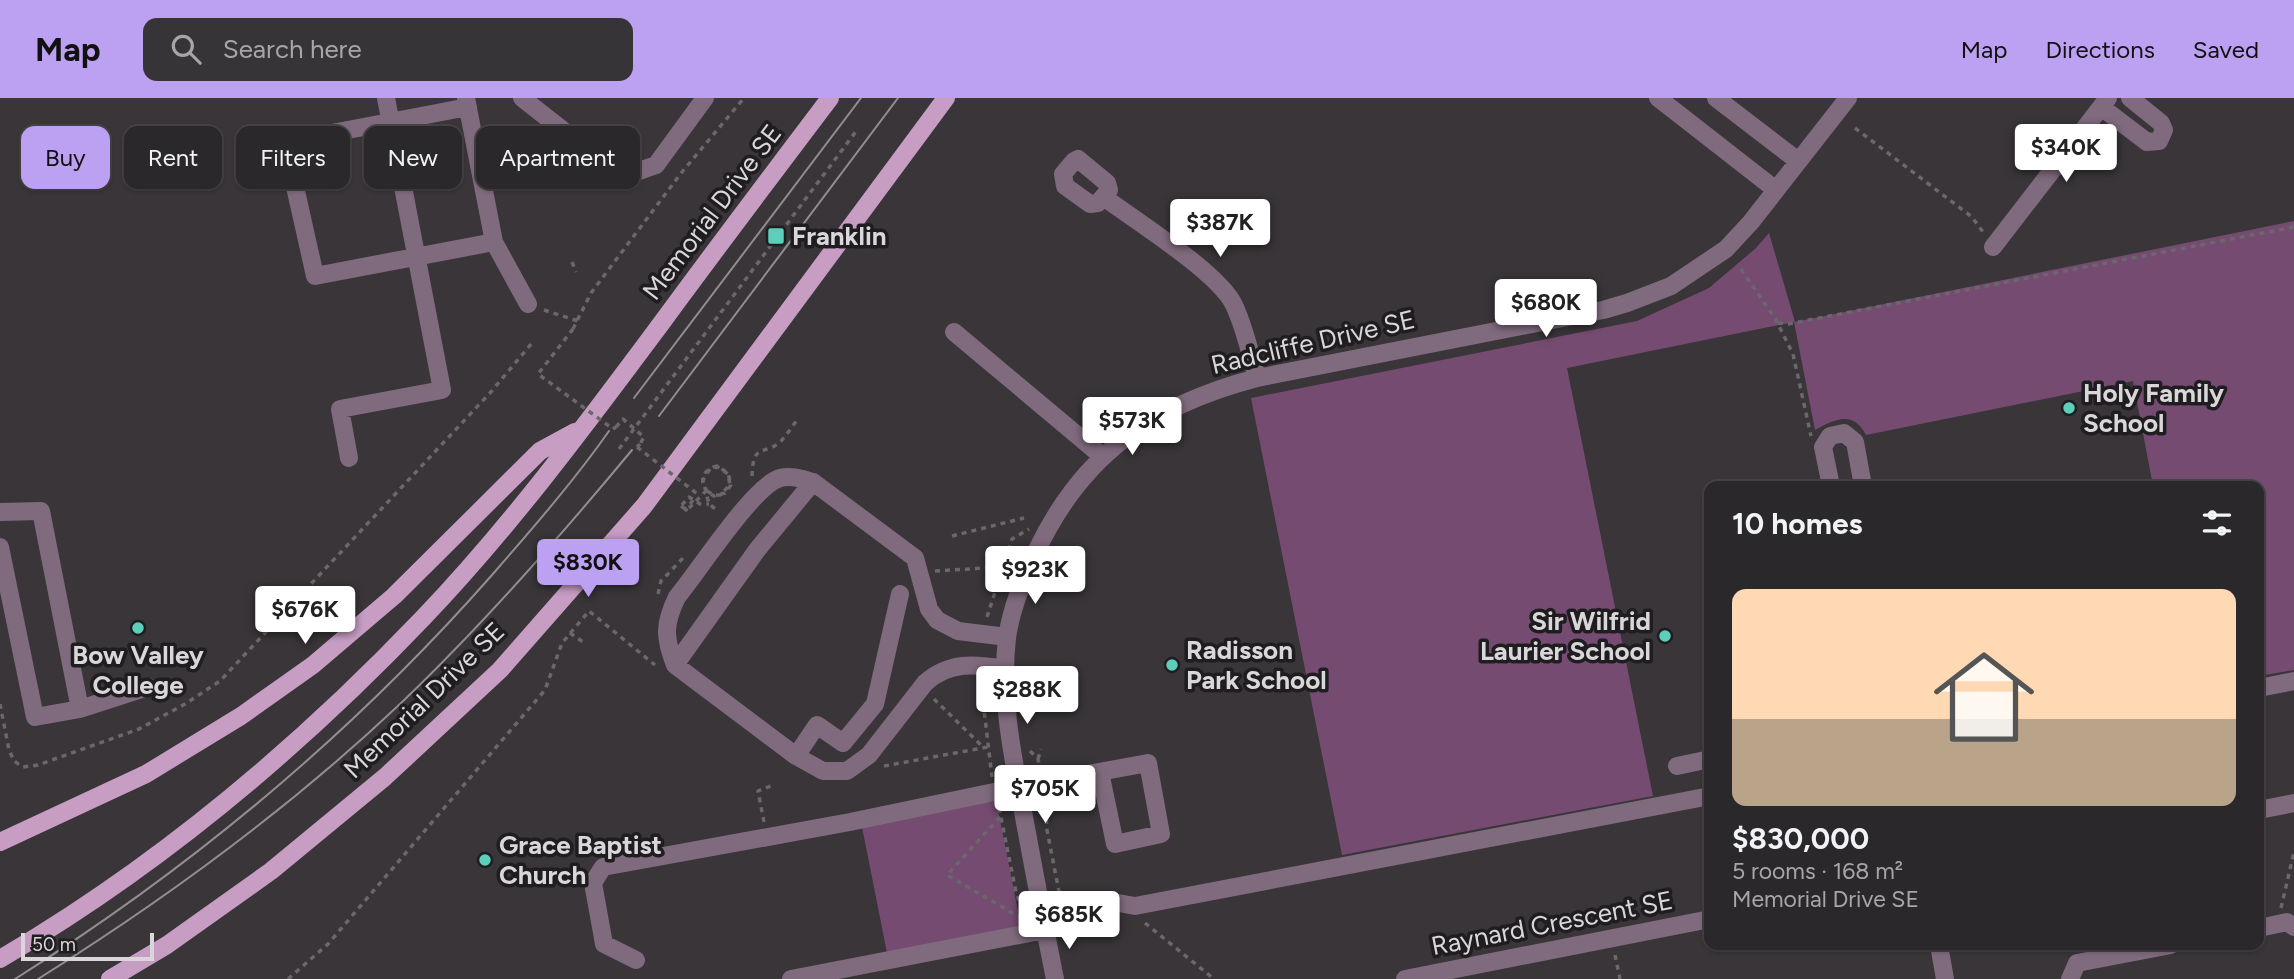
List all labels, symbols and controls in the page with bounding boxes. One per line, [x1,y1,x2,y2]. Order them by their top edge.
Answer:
search box [143,18,633,81]
text: Map [35,30,101,69]
icon: search [167,30,205,68]
text: Search here [223,33,362,65]
text: Map [1961,35,2007,64]
text: Directions [2045,35,2155,64]
text: Saved [2193,35,2259,64]
street label: Memorial Drive SE [636,118,788,306]
pin: $340K [2017,125,2115,184]
chip: Buy [21,126,110,189]
chip: Rent [124,126,222,189]
chip: Filters [236,126,350,189]
chip: New [364,126,462,189]
chip: Apartment [476,126,640,189]
text: $340K [2031,133,2101,161]
pin: $387K [1171,200,1269,259]
text: $387K [1186,208,1254,236]
place label: Franklin [792,220,887,252]
marker: Franklin [766,226,786,246]
pin: $680K [1497,280,1595,339]
text: $680K [1511,288,1581,316]
street label: Radcliffe Drive SE [1208,303,1418,381]
place label: Holy Family School [2083,377,2224,439]
pin: $573K [1083,398,1181,457]
marker: Holy Family School [2061,400,2077,416]
text: $573K [1099,406,1166,434]
icon: filters [2198,504,2236,542]
text: 10 homes [1732,505,1863,542]
pin: $830K [539,540,637,599]
pin: $923K [986,546,1084,606]
text: $830K [553,548,623,576]
text: $923K [1001,555,1069,583]
pin: $676K [256,587,354,646]
text: $676K [271,595,339,623]
place label: Sir Wilfrid Laurier School [1480,605,1651,667]
street label: Memorial Drive SE [337,615,511,785]
marker: Bow Valley College [130,620,146,636]
marker: Sir Wilfrid Laurier School [1657,628,1673,644]
place label: Radisson Park School [1186,634,1327,696]
icon: home [1921,634,2047,760]
place label: Bow Valley College [72,639,204,701]
marker: Radisson Park School [1164,657,1180,673]
pin: $288K [978,666,1076,726]
text: $288K [992,675,1062,703]
pin: $705K [996,766,1094,825]
text: $705K [1010,774,1080,802]
text: $830,000 [1732,820,1869,857]
place label: Grace Baptist Church [499,829,662,891]
marker: Grace Baptist Church [477,852,493,868]
text: 5 rooms · 168 m² [1732,857,1903,885]
street label: Raynard Crescent SE [1428,884,1676,962]
text: Memorial Drive SE [1732,885,1919,913]
pin: $685K [1020,892,1118,951]
text: $685K [1035,900,1103,928]
scale bar [21,930,154,962]
text: 50 m [32,933,76,956]

